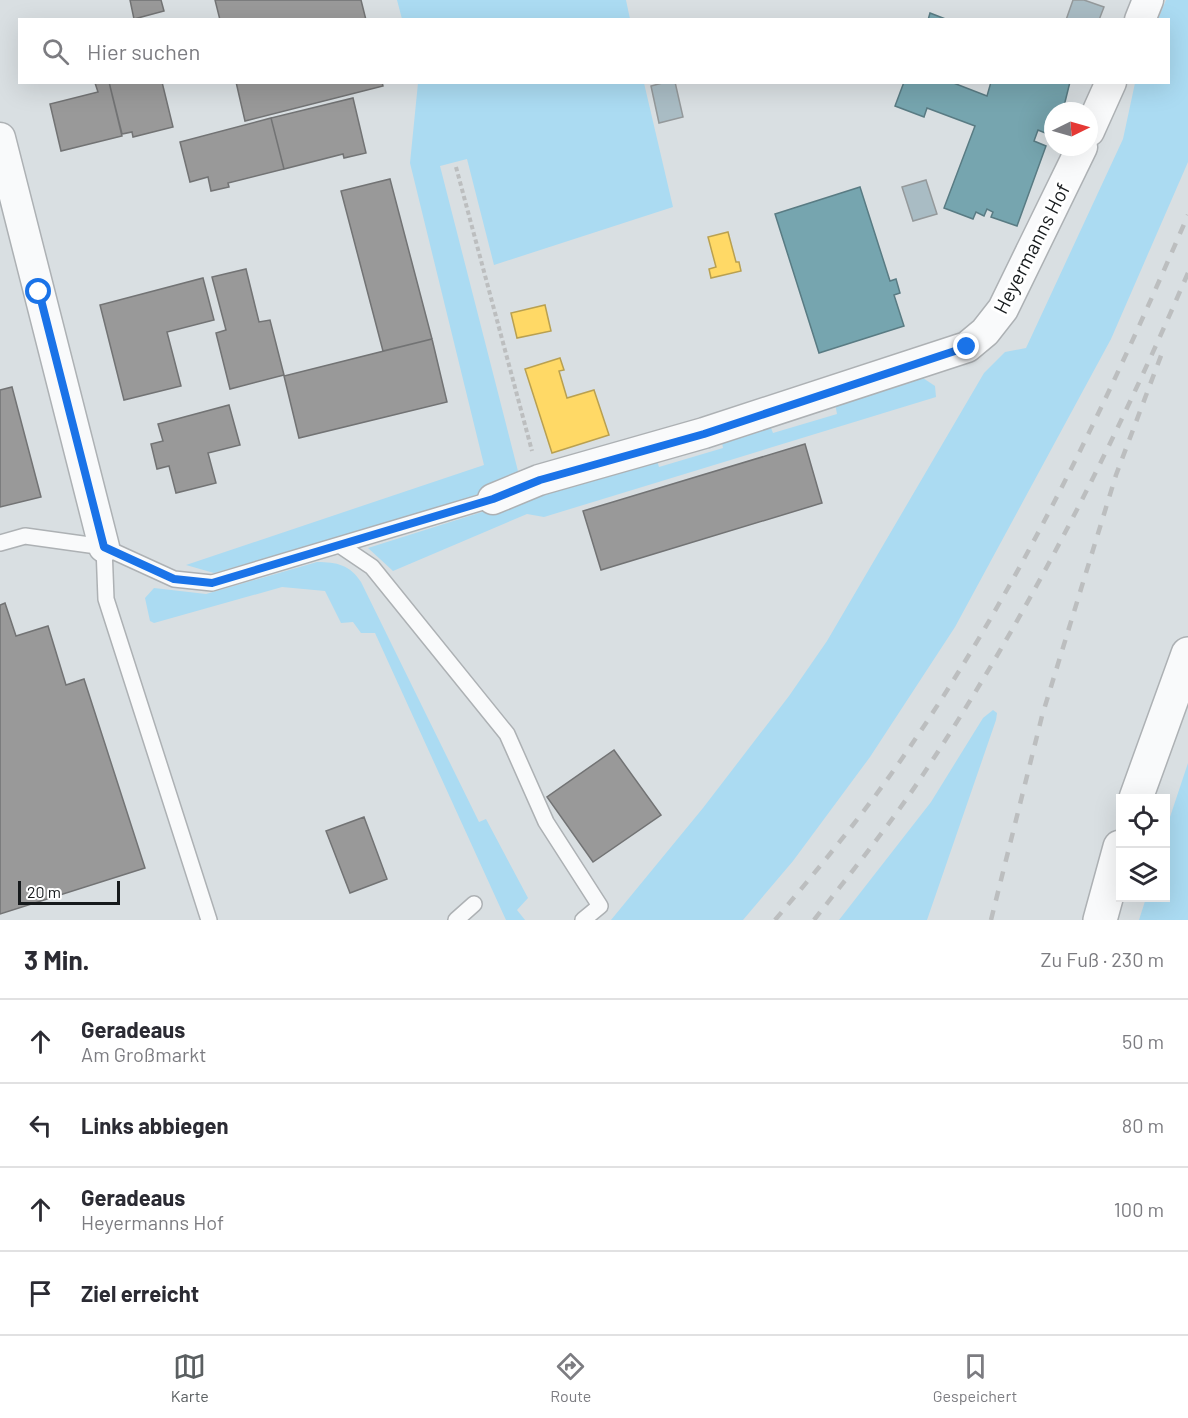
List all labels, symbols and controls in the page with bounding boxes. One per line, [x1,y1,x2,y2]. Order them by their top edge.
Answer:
search box [18,18,1170,84]
icon: search [39,35,72,68]
text: Hier suchen [87,38,200,64]
north arrow [1044,102,1098,156]
street label: Heyermanns Hof [988,179,1074,317]
route start [25,278,51,304]
route end [953,333,979,359]
map controls [1116,794,1170,902]
button: locate [1116,794,1170,848]
button: layers [1116,848,1170,902]
scale bar [18,878,120,906]
text: 20 m [27,882,61,901]
text: 3 Min. [24,944,90,975]
text: Zu Fuß · 230 m [1040,947,1164,971]
text: Geradeaus [81,1016,185,1042]
icon: ahead [24,1025,57,1058]
text: 50 m [1122,1029,1164,1053]
text: Am Großmarkt [81,1042,207,1066]
icon: left [24,1109,57,1142]
text: Links abbiegen [81,1112,229,1138]
text: 80 m [1122,1113,1164,1137]
text: Geradeaus [81,1184,185,1210]
icon: ahead [24,1193,57,1226]
text: 100 m [1114,1197,1164,1221]
text: Heyermanns Hof [81,1210,224,1234]
icon: arrive [24,1277,57,1310]
text: Ziel erreicht [81,1280,199,1306]
tab: Karte [171,1350,209,1405]
tab: Route [550,1350,591,1405]
tab: Gespeichert [933,1350,1017,1405]

